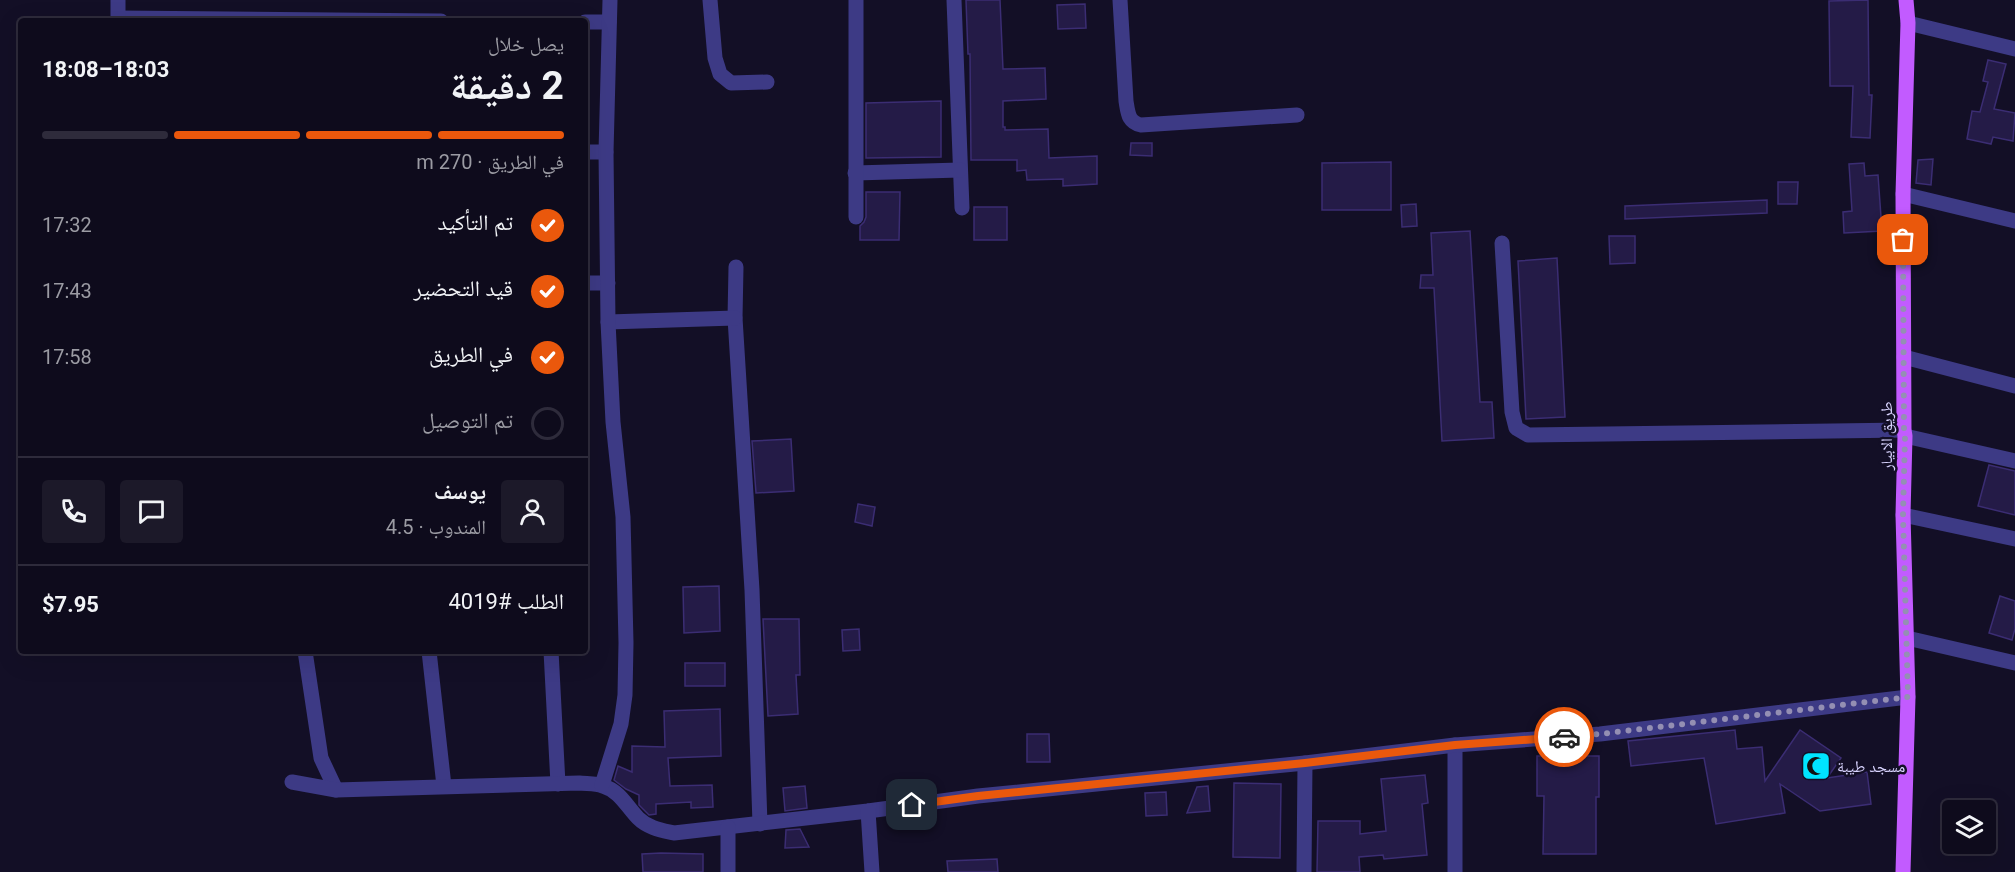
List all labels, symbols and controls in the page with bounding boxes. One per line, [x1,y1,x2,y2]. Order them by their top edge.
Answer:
text: يصل خلال [488,32,564,56]
text: 18:03–18:08 [42,57,169,82]
text: 2 دقيقة [450,63,564,109]
text: في الطريق · 270 m [416,150,564,174]
icon: check [531,209,564,242]
text: تم التأكيد [438,210,513,235]
text: 17:32 [42,213,92,237]
pin [1877,214,1928,265]
icon: bag [1886,223,1919,256]
icon: check [531,275,564,308]
text: قيد التحضير [414,276,513,301]
text: 17:43 [42,279,92,303]
icon: check [531,341,564,374]
text: في الطريق [429,342,513,367]
text: 17:58 [42,345,92,369]
street label: طريق الابيار [1877,401,1897,472]
text: تم التوصيل [422,408,513,433]
text: يوسف [434,479,486,504]
button: phone [42,480,105,543]
button: chat [120,480,183,543]
button: person [501,480,564,543]
text: المندوب · 4.5 [386,515,486,539]
text: الطلب #4019 [448,589,564,614]
text: $7.95 [42,592,99,617]
courier [1534,707,1594,767]
icon: car [1548,721,1581,754]
mosque icon: مسجد طيبة [1800,750,1832,782]
place label: مسجد طيبة [1837,757,1905,776]
pin [886,779,937,830]
icon: home [895,788,928,821]
map controls [1942,800,1996,854]
button: layers [1942,800,1996,854]

